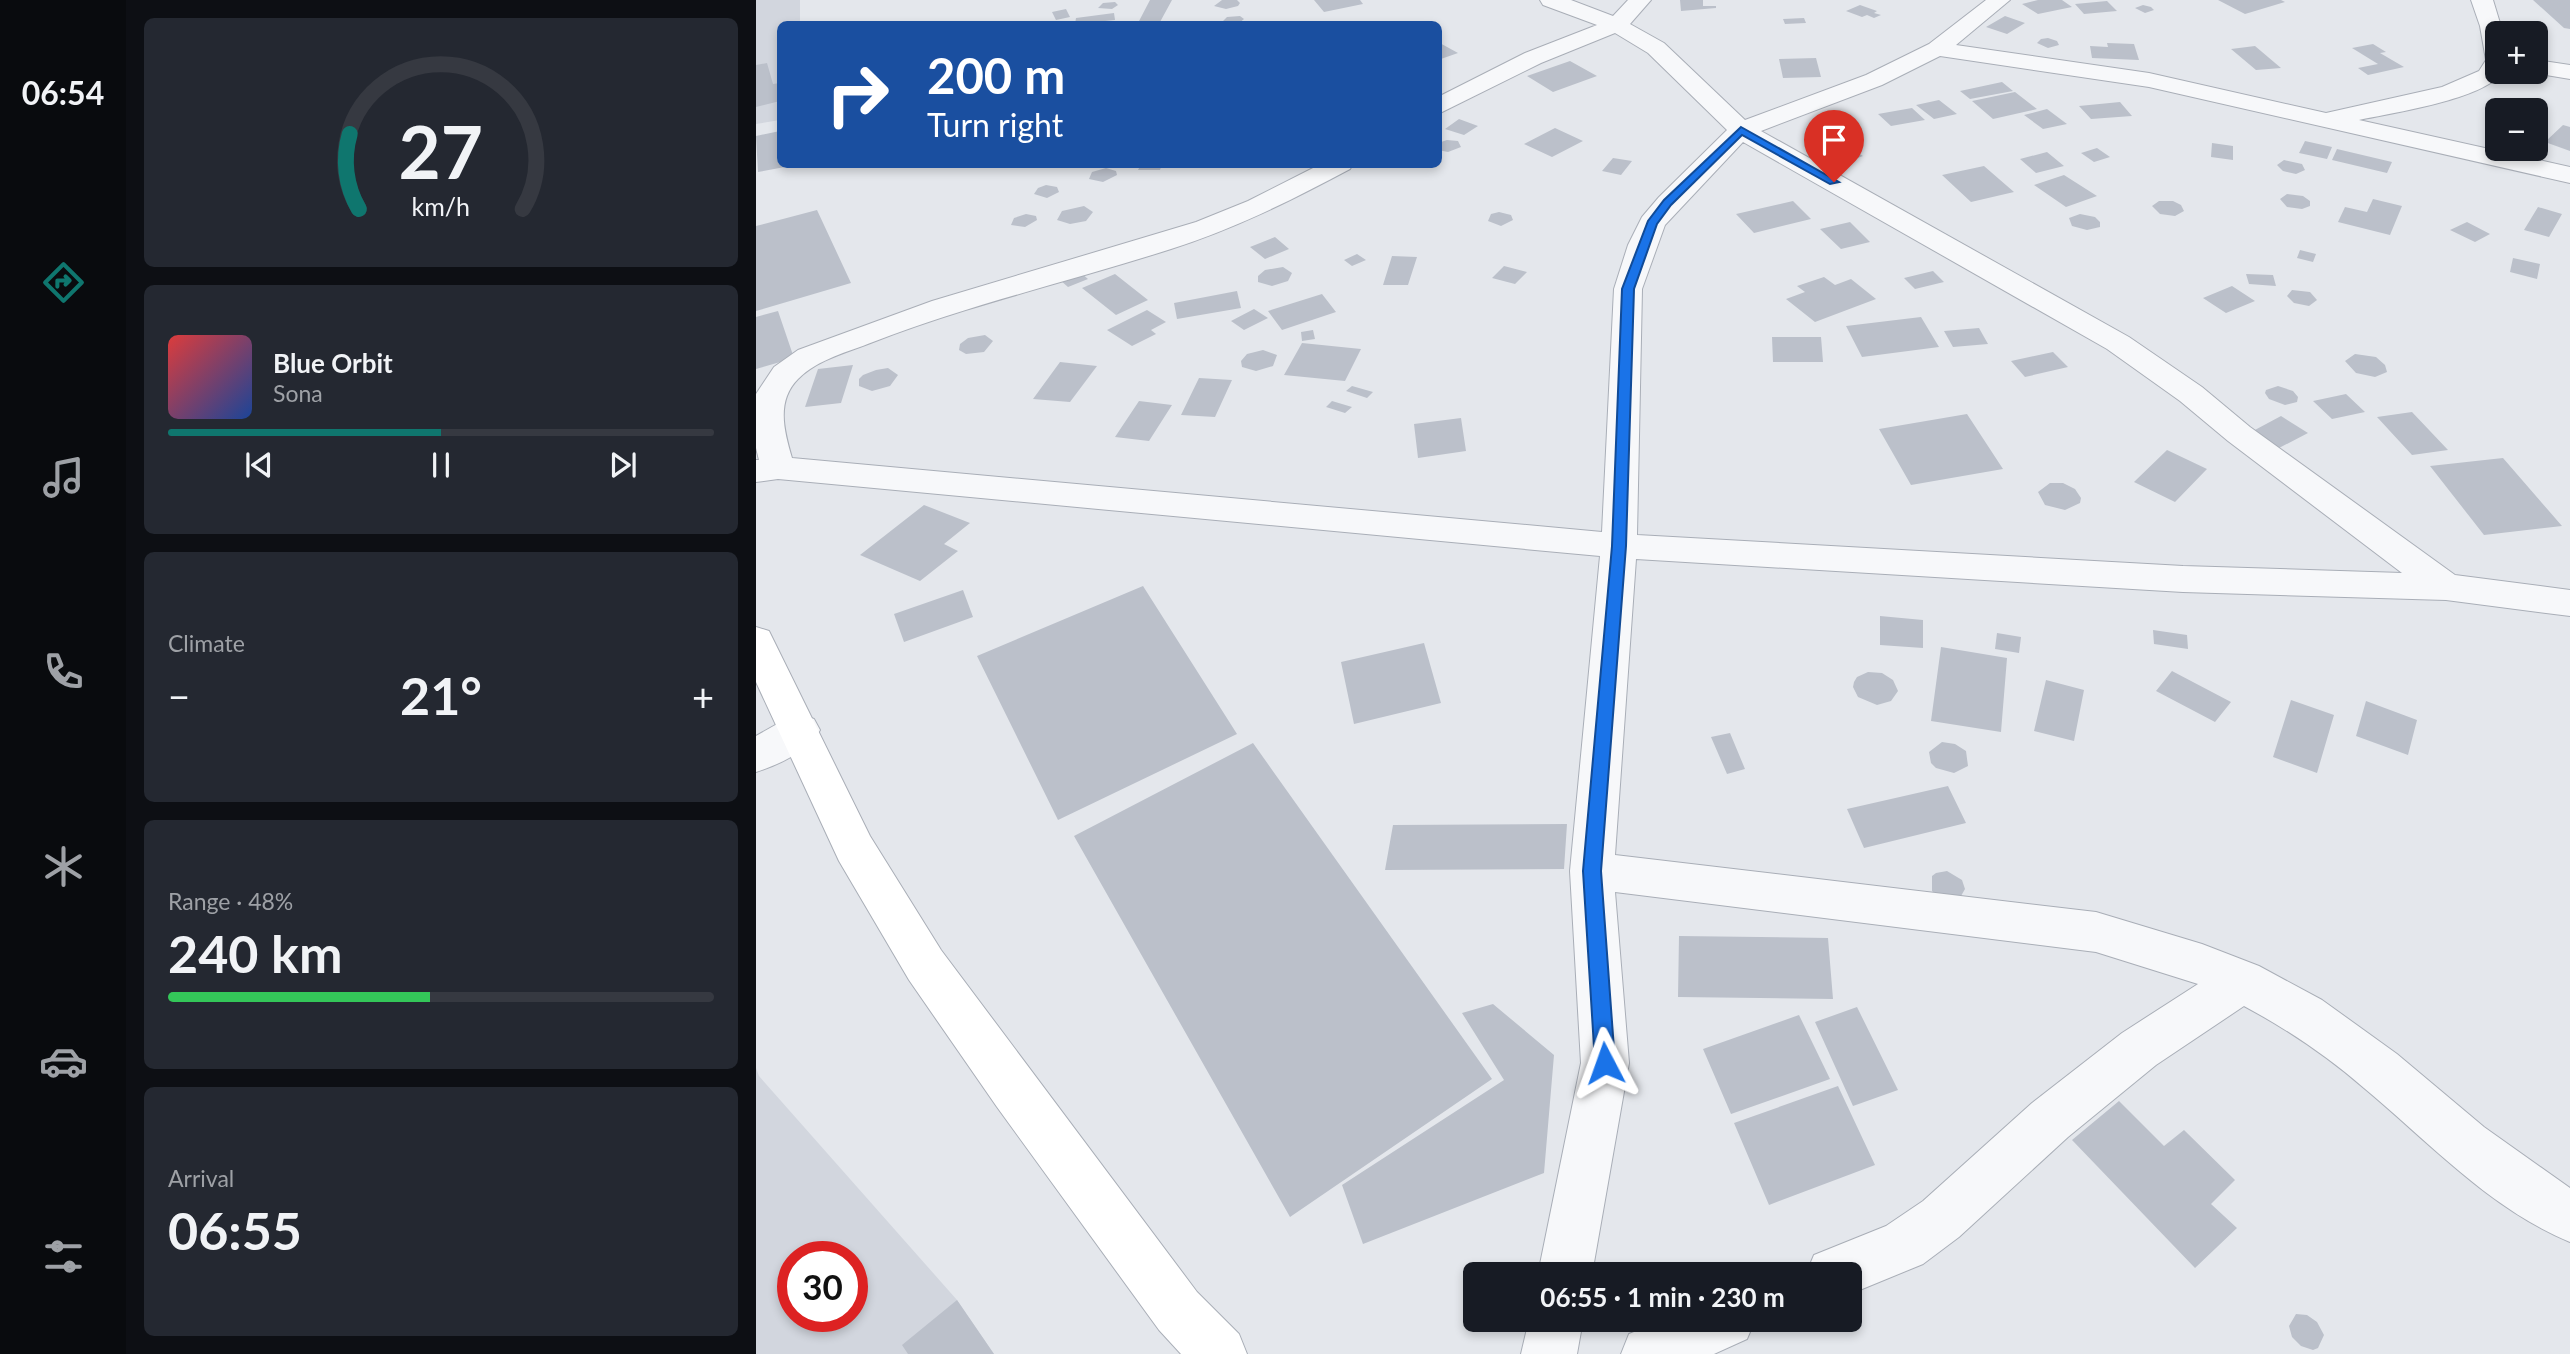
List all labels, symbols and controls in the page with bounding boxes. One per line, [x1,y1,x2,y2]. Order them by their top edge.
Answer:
map controls [2485,21,2548,161]
button: + [2485,21,2548,84]
text: 200 m [927,46,1065,104]
icon: right [812,49,903,140]
text: 06:54 [22,73,104,112]
button: − [2485,98,2548,161]
text: Turn right [927,105,1063,144]
text: 27 [399,107,483,195]
pin [1804,110,1864,182]
icon: arrive [1815,121,1853,159]
text: km/h [412,190,470,220]
icon: directions [39,258,88,307]
text: Blue Orbit [273,347,393,379]
text: Sona [273,379,323,407]
icon: previous [240,446,278,484]
icon: pause [422,446,460,484]
icon: next [604,446,642,484]
icon: music [39,453,88,502]
text: Climate [168,629,245,657]
icon: phone [39,647,88,696]
text: 21° [400,664,482,726]
text: − [168,673,190,719]
text: + [692,673,714,719]
icon: climate [39,842,88,891]
text: Range · 48% [168,887,293,915]
text: 240 km [168,922,342,984]
position arrow [1568,1026,1642,1100]
icon: car [39,1037,88,1086]
text: Arrival [168,1164,234,1192]
text: 06:55 [168,1199,302,1261]
icon: filters [39,1232,88,1281]
speed limit sign: 30 [777,1241,868,1332]
text: 06:55 · 1 min · 230 m [1540,1281,1785,1313]

